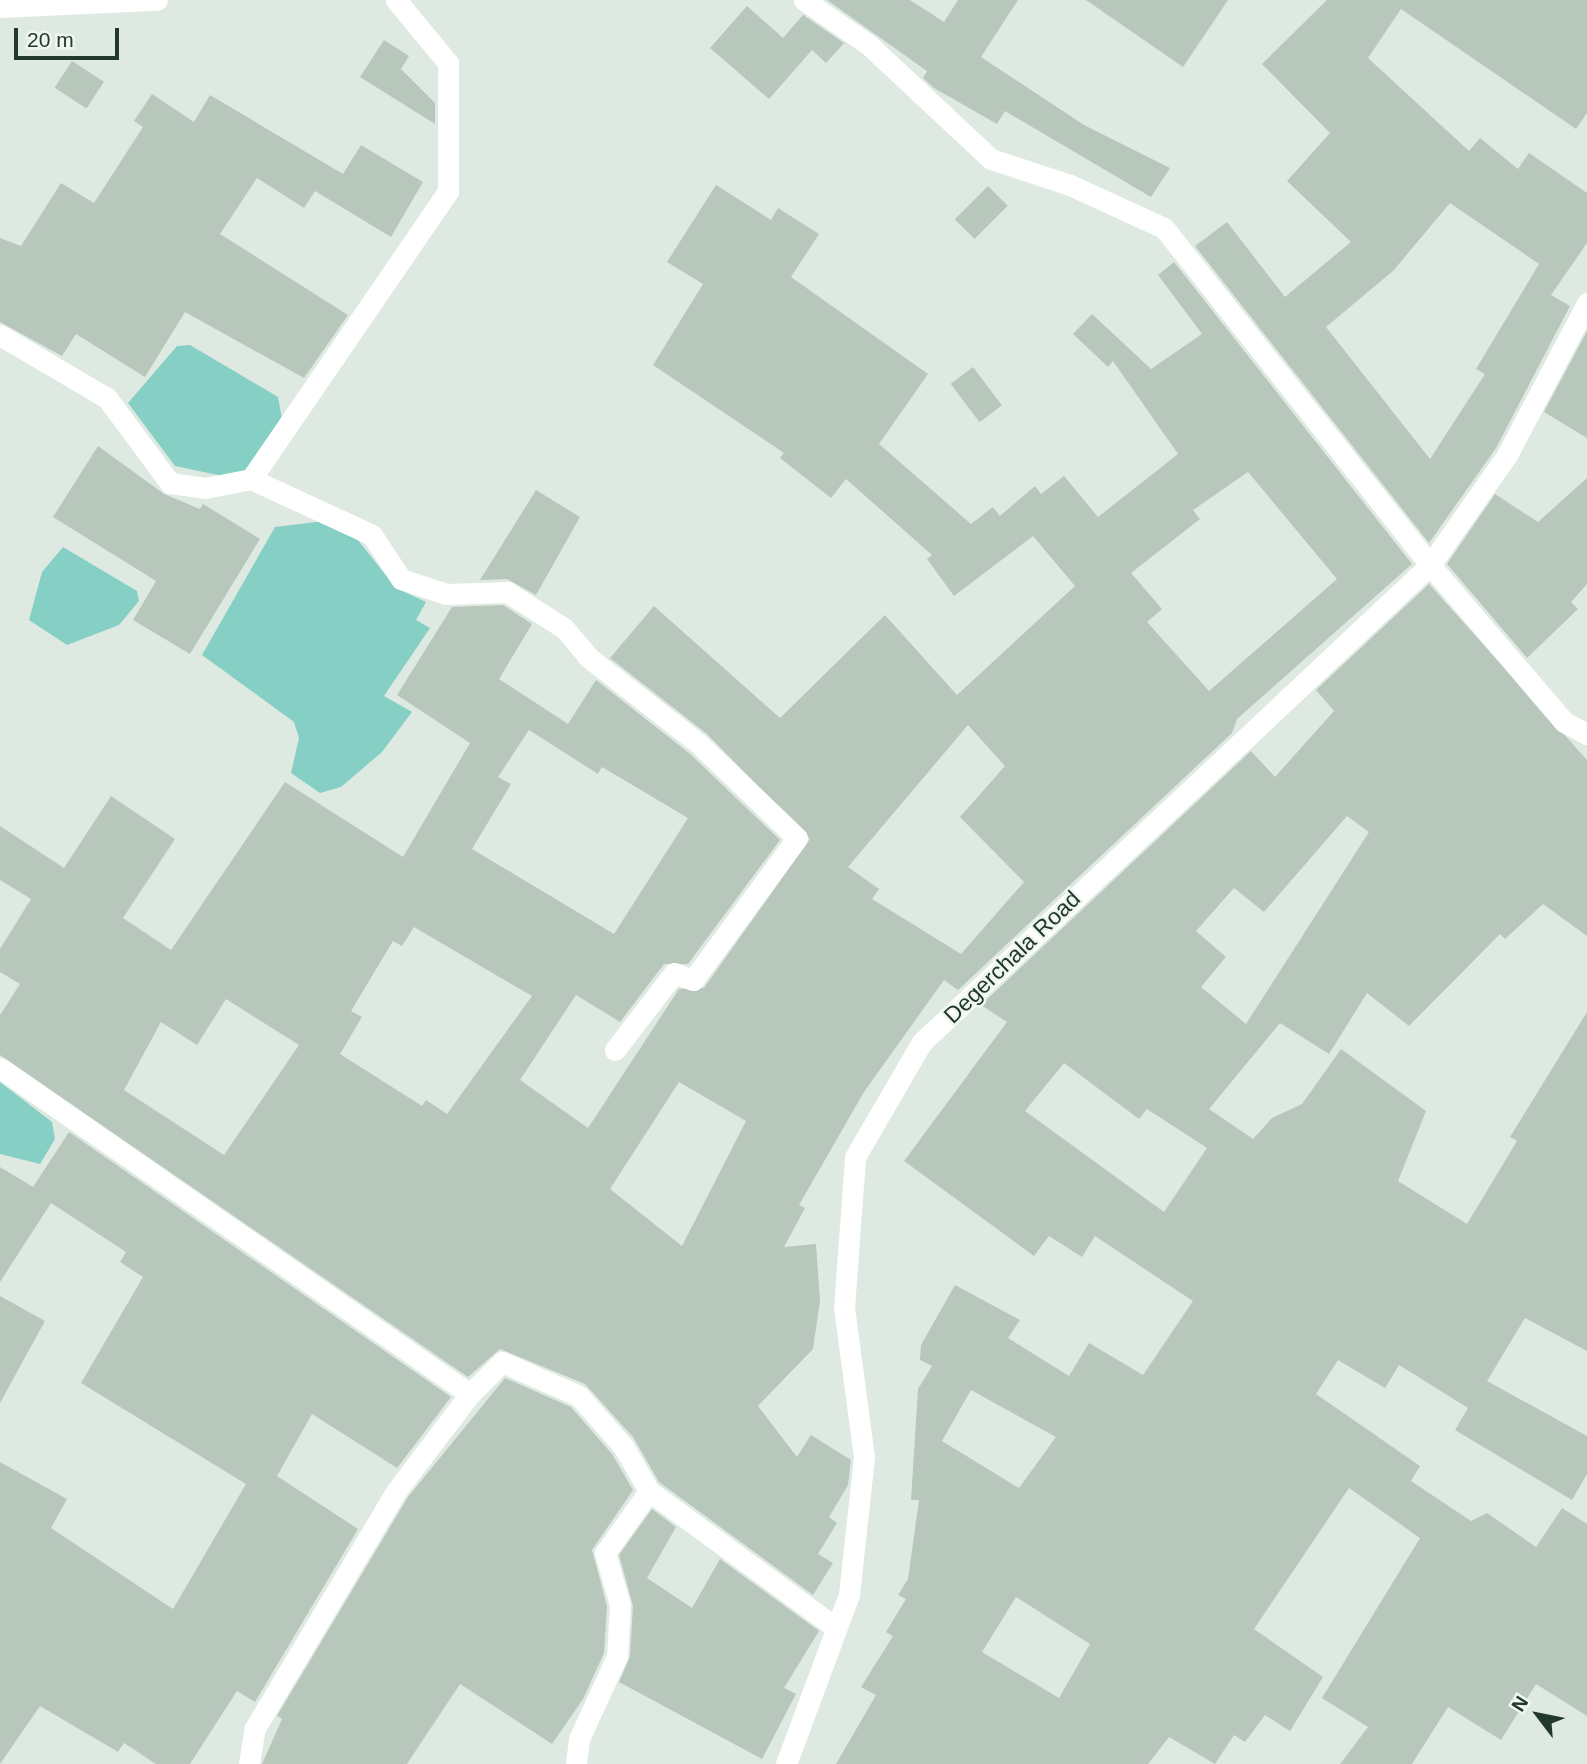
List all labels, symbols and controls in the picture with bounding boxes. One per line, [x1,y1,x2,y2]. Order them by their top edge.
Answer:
scale bar [18,14,122,58]
text: 20 m [27,28,74,51]
street label: Degerchala Road [938,885,1086,1029]
north arrow [1503,1680,1573,1750]
text: N [1507,1692,1532,1715]

